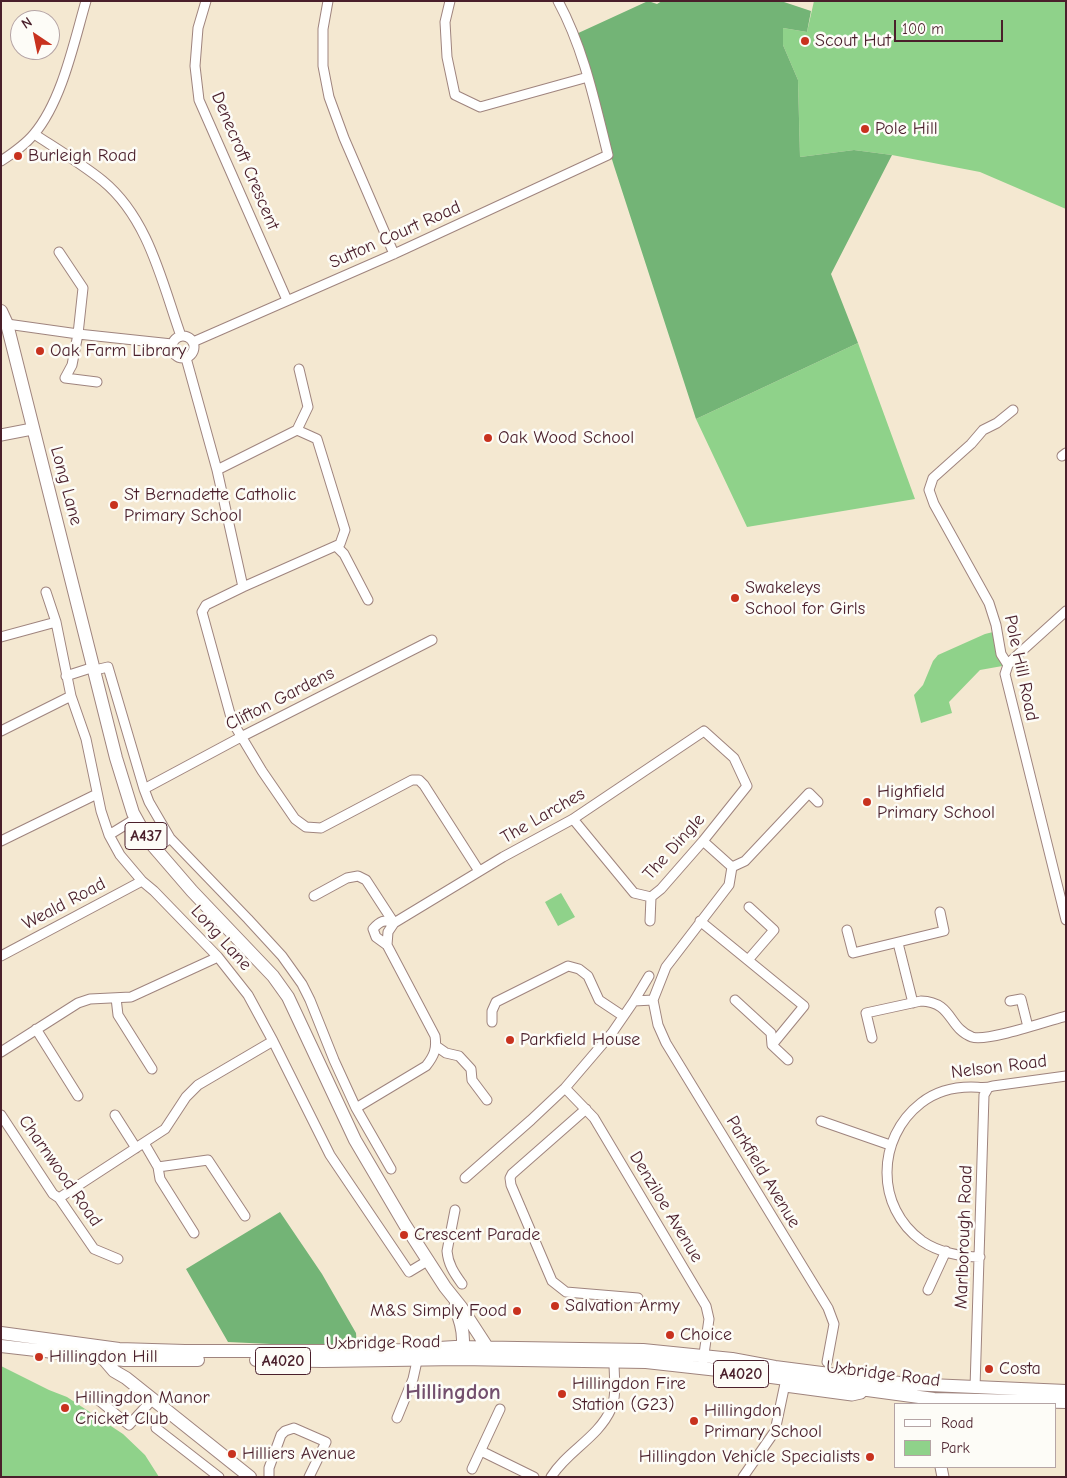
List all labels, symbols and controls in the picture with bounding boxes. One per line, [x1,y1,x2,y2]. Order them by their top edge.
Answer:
north arrow [10,10,60,60]
scale bar [897,10,1006,42]
text: N [18,13,35,33]
text: 100 m [902,20,944,38]
place label: Scout Hut [815,30,891,52]
marker: Scout Hut [799,35,811,47]
street label: Denecroft Crescent [206,89,284,233]
place label: Pole Hill [875,118,938,140]
marker: Pole Hill [859,123,871,135]
place label: Burleigh Road [28,145,137,167]
marker: Burleigh Road [12,150,24,162]
street label: Sutton Court Road [326,196,464,274]
place label: Oak Farm Library [50,340,186,362]
marker: Oak Farm Library [34,345,46,357]
place label: Oak Wood School [498,427,634,449]
marker: Oak Wood School [482,432,494,444]
street label: Long Lane [45,444,87,528]
place label: St Bernadette Catholic Primary School [124,484,296,526]
marker: St Bernadette Catholic Primary School [108,499,120,511]
place label: Swakeleys School for Girls [745,577,865,620]
marker: Swakeleys School for Girls [729,592,741,604]
street label: Pole Hill Road [999,613,1043,723]
street label: Clifton Gardens [222,662,338,736]
place label: Highfield Primary School [877,781,995,824]
street label: The Larches [497,783,589,849]
marker: Highfield Primary School [861,796,873,808]
street label: The Dingle [639,809,709,885]
road number: A437 [125,822,167,849]
street label: Weald Road [19,873,109,935]
street label: Long Lane [186,901,256,975]
place label: Parkfield House [520,1029,640,1051]
marker: Parkfield House [504,1034,516,1046]
street label: Nelson Road [950,1050,1048,1084]
street label: Charnwood Road [14,1111,106,1231]
street label: Parkfield Avenue [721,1112,805,1232]
street label: Denziloe Avenue [624,1148,708,1266]
street label: Marlborough Road [951,1165,977,1309]
place label: Crescent Parade [414,1224,540,1246]
marker: Crescent Parade [398,1229,410,1241]
place label: Salvation Army [565,1295,680,1317]
place label: M&S Simply Food [370,1300,507,1322]
marker: Salvation Army [549,1300,561,1312]
marker: M&S Simply Food [511,1305,523,1317]
place label: Choice [680,1324,732,1346]
marker: Choice [664,1329,676,1341]
street label: Uxbridge Road [325,1331,441,1355]
place label: Hillingdon Hill [49,1346,158,1368]
road number: A4020 [256,1348,310,1374]
marker: Hillingdon Hill [33,1351,45,1363]
street label: Uxbridge Road [825,1356,941,1392]
place label: Costa [999,1358,1041,1380]
road number: A4020 [714,1360,768,1388]
marker: Costa [983,1363,995,1375]
place label: Hillingdon Fire Station (G23) [572,1373,686,1416]
district label: Hillingdon [405,1380,501,1406]
place label: Hillingdon Manor Cricket Club [75,1387,210,1430]
marker: Hillingdon Fire Station (G23) [556,1388,568,1400]
place label: Hillingdon Primary School [704,1400,822,1442]
marker: Hillingdon Manor Cricket Club [59,1402,71,1414]
legend [894,1403,1057,1468]
text: Road [941,1414,973,1432]
marker: Hillingdon Primary School [688,1415,700,1427]
text: Park [941,1439,970,1457]
place label: Hilliers Avenue [242,1443,356,1465]
place label: Hillingdon Vehicle Specialists [639,1446,860,1468]
marker: Hilliers Avenue [226,1448,238,1460]
marker: Hillingdon Vehicle Specialists [864,1451,876,1463]

